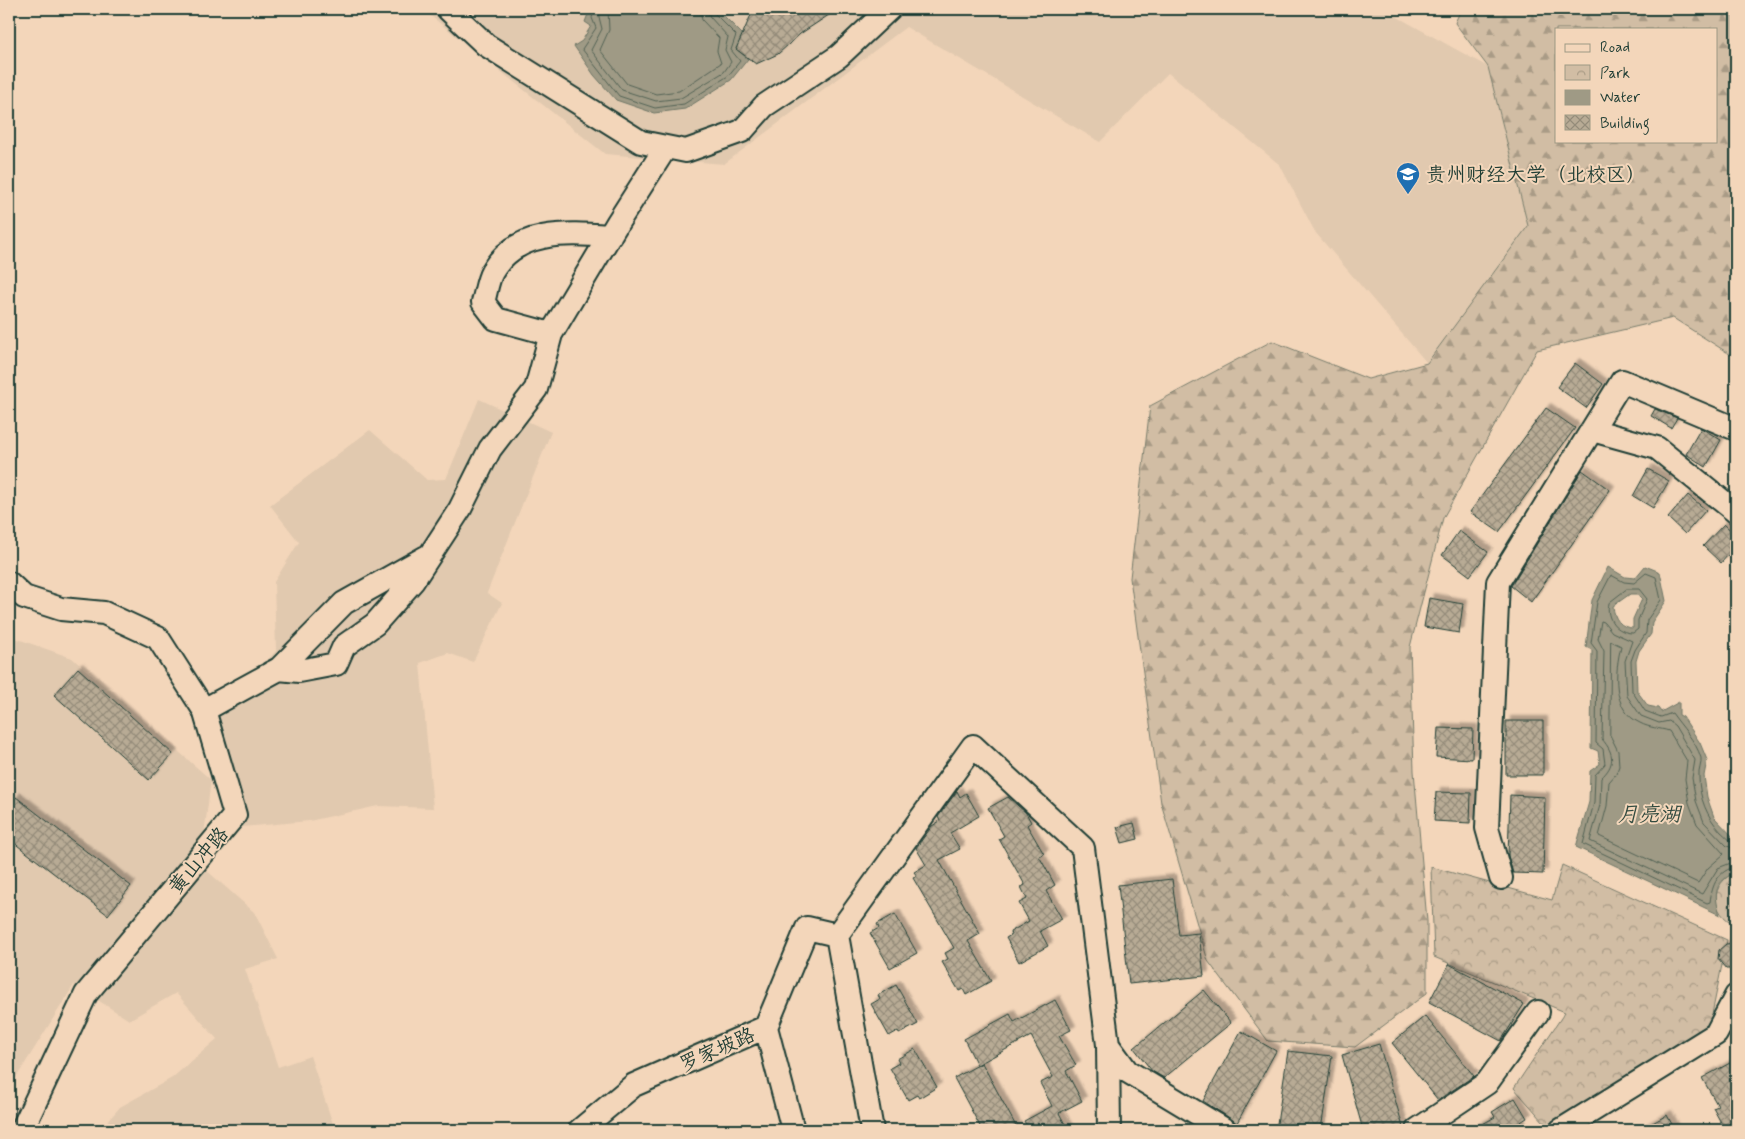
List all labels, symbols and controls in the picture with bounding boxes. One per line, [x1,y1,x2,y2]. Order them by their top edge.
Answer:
legend [1555,28,1718,142]
text: Road [1600,38,1630,58]
text: Park [1600,64,1630,84]
text: Water [1600,88,1640,108]
text: Building [1600,114,1650,135]
school or university icon: 贵州财经大学（北校区） [1395,161,1421,195]
place label: 贵州财经大学（北校区） [1426,162,1646,189]
water label: 月亮湖 [1618,801,1682,829]
street label: 黄山冲路 [163,821,236,900]
street label: 罗家坡路 [676,1021,761,1079]

